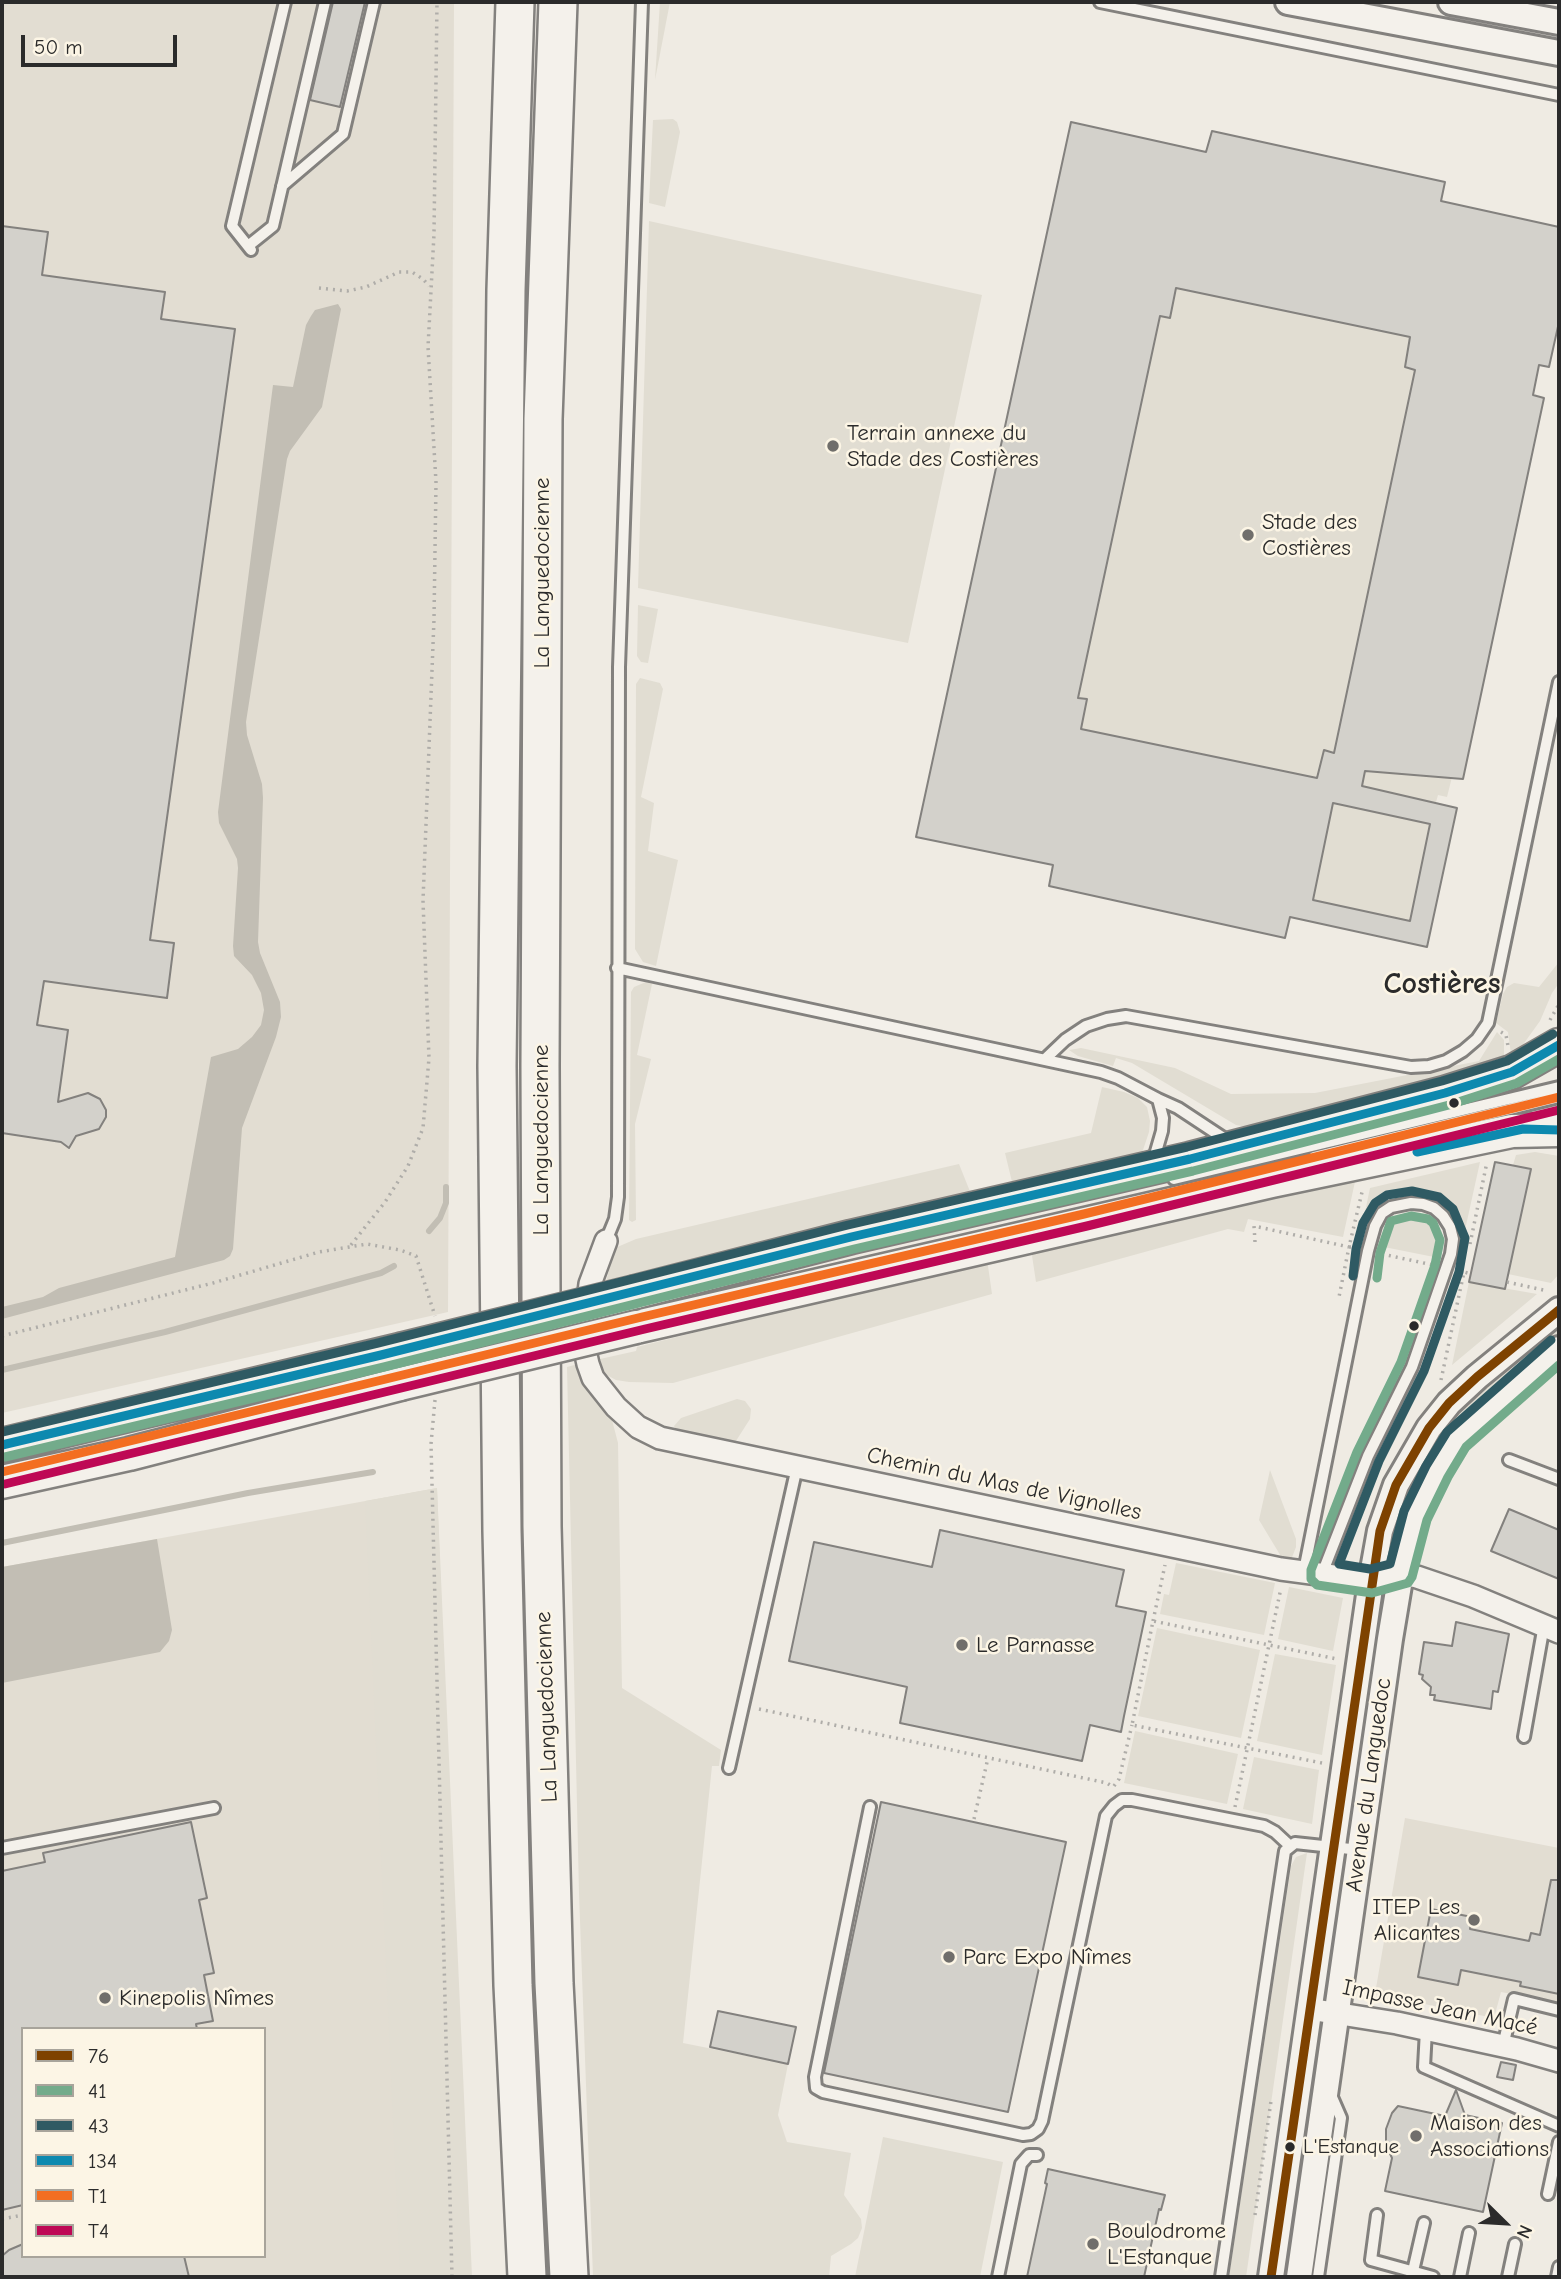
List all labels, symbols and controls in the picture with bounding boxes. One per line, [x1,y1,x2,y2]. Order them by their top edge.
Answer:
scale bar [24,21,180,65]
text: 50 m [34,35,83,59]
place label: Terrain annexe du Stade des Costières [847,419,1039,473]
marker: Terrain annexe du Stade des Costières [825,438,841,454]
street label: La Languedocienne [528,478,556,668]
place label: Stade des Costières [1262,508,1357,562]
marker: Stade des Costières [1240,527,1256,543]
district label: Costières [1384,967,1500,1003]
street label: La Languedocienne [527,1045,555,1235]
unlabelled marker [1447,1096,1461,1110]
unlabelled marker [1407,1319,1421,1333]
street label: Chemin du Mas de Vignolles [864,1441,1144,1527]
street label: La Languedocienne [530,1611,564,1803]
place label: Le Parnasse [976,1631,1094,1659]
marker: Le Parnasse [954,1637,970,1653]
street label: Avenue du Languedoc [1340,1676,1398,1894]
place label: ITEP Les Alicantes [1372,1893,1460,1947]
marker: ITEP Les Alicantes [1466,1912,1482,1928]
place label: Parc Expo Nîmes [963,1943,1131,1971]
marker: Parc Expo Nîmes [941,1949,957,1965]
street label: Impasse Jean Macé [1340,1974,1540,2042]
place label: Kinepolis Nîmes [119,1984,274,2012]
marker: Kinepolis Nîmes [97,1990,113,2006]
legend [21,2027,266,2258]
text: 76 [88,2044,109,2068]
text: 41 [88,2079,106,2103]
place label: Maison des Associations [1430,2109,1549,2163]
text: 43 [88,2114,109,2138]
marker: Maison des Associations [1408,2128,1424,2144]
place label: L'Estanque [1303,2134,1399,2160]
marker: L'Estanque [1283,2140,1297,2154]
text: 134 [88,2149,117,2173]
text: T1 [88,2184,107,2208]
north arrow [1470,2188,1540,2258]
place label: Boulodrome L'Estanque [1107,2217,1226,2271]
text: T4 [88,2219,109,2243]
text: N [1512,2221,1537,2242]
marker: Boulodrome L'Estanque [1085,2236,1101,2252]

